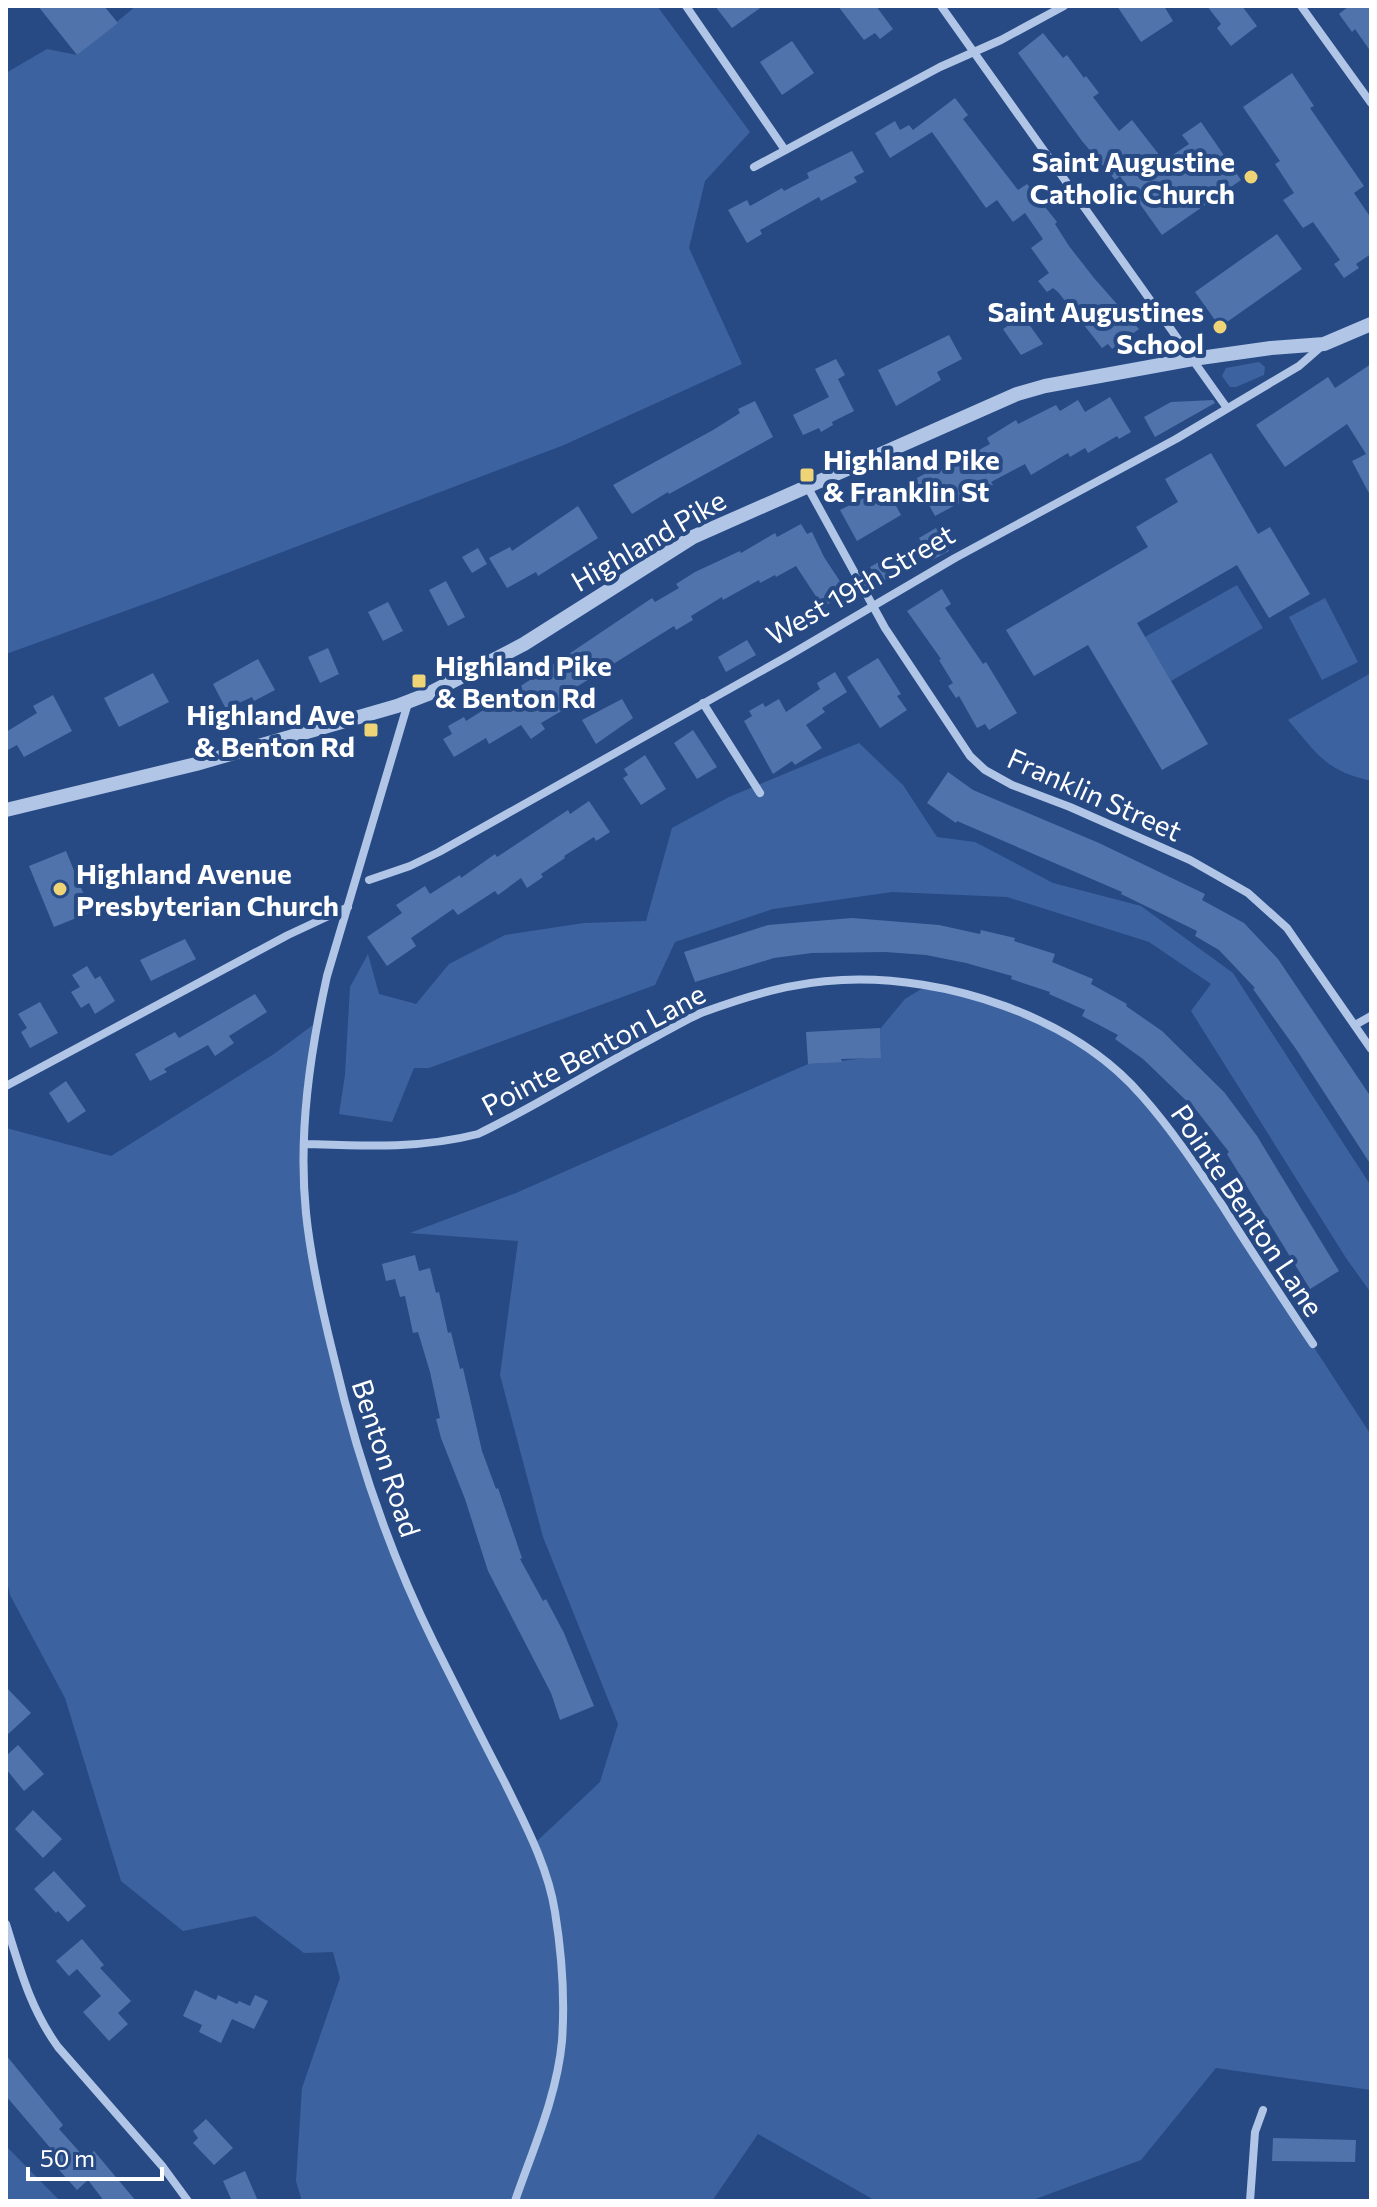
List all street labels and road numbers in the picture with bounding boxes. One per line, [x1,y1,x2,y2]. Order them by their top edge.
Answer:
street label: Highland Pike [565,482,731,598]
street label: West 19th Street [760,516,960,652]
street label: Franklin Street [1003,740,1187,848]
street label: Pointe Benton Lane [475,976,711,1122]
street label: Pointe Benton Lane [1164,1098,1332,1322]
street label: Benton Road [346,1375,428,1541]

